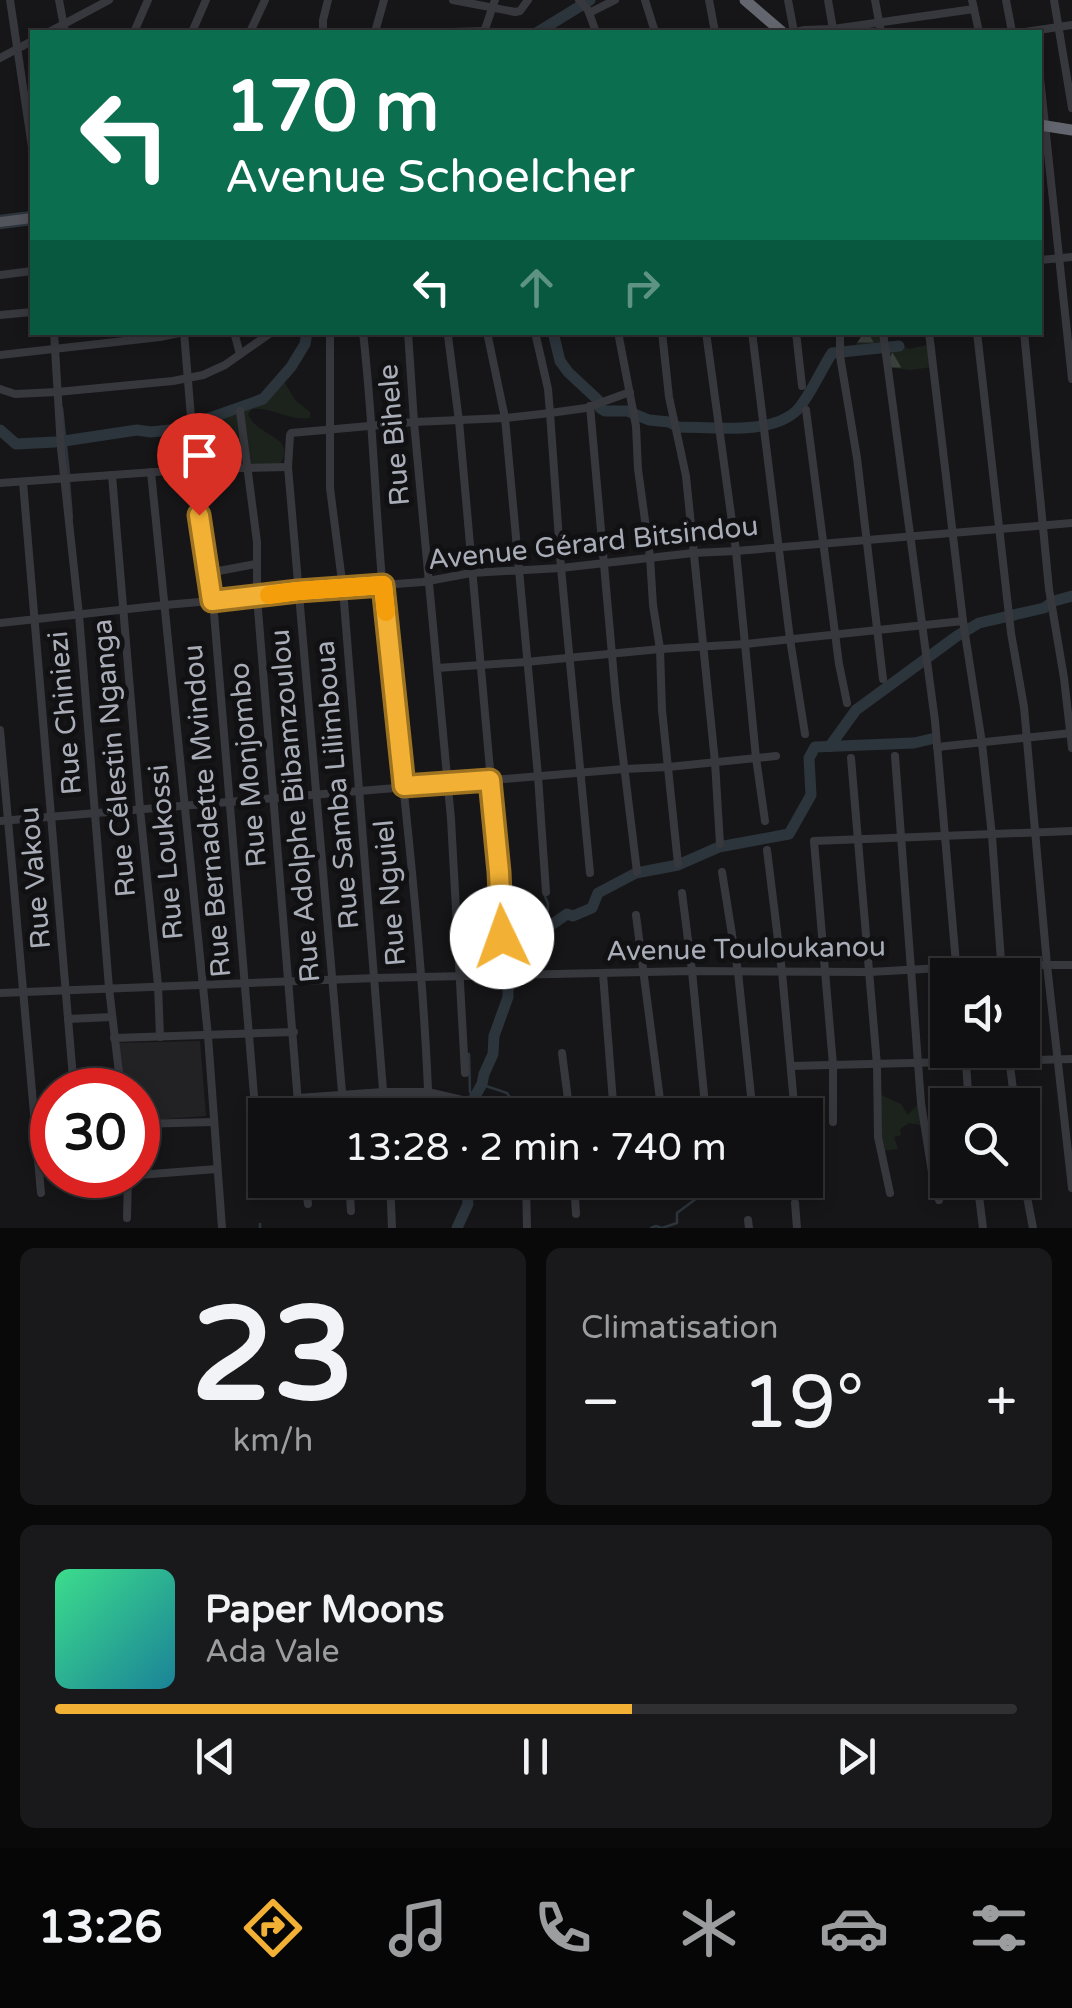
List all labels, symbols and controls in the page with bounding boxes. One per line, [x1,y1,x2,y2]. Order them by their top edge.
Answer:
text: 170 m [225,66,439,150]
icon: left [60,70,190,200]
text: Avenue Schoelcher [225,151,635,205]
icon: left [404,260,459,315]
icon: ahead [509,260,564,315]
icon: right [614,260,669,315]
street label: Rue Bihele [371,363,417,507]
pin [157,413,242,516]
icon: arrive [172,428,227,483]
street label: Avenue Gérard Bitsindou [426,509,760,577]
street label: Rue Célestin Nganga [85,618,143,898]
street label: Rue Adolphe Bibamzoulou [263,628,327,984]
street label: Rue Chiniezi [41,630,89,796]
street label: Rue Samba Lilimboua [307,639,367,931]
street label: Rue Bernadette Mvindou [176,643,238,979]
street label: Rue Monjombo [222,661,274,869]
street label: Rue Loukossi [141,763,191,941]
street label: Rue Vakou [12,805,58,951]
street label: Rue Nguiel [367,818,413,968]
position arrow [450,885,554,989]
street label: Avenue Touloukanou [606,930,886,968]
map controls [930,958,1040,1198]
button: sound [930,958,1040,1068]
speed limit sign: 30 [30,1068,160,1198]
button: search [930,1088,1040,1198]
text: 13:28 · 2 min · 740 m [344,1125,727,1171]
text: 23 [191,1279,355,1435]
text: Climatisation [581,1309,778,1347]
text: 19° [742,1358,864,1448]
text: − [581,1370,620,1436]
text: + [986,1370,1017,1436]
text: km/h [233,1422,313,1460]
text: Paper Moons [205,1587,445,1633]
text: Ada Vale [205,1633,340,1671]
icon: previous [188,1729,243,1784]
icon: pause [508,1729,563,1784]
icon: next [829,1729,884,1784]
icon: directions [238,1893,308,1963]
icon: music [383,1893,453,1963]
icon: phone [528,1893,598,1963]
icon: climate [674,1893,744,1963]
icon: car [819,1893,889,1963]
icon: filters [964,1893,1034,1963]
text: 13:26 [38,1901,162,1955]

